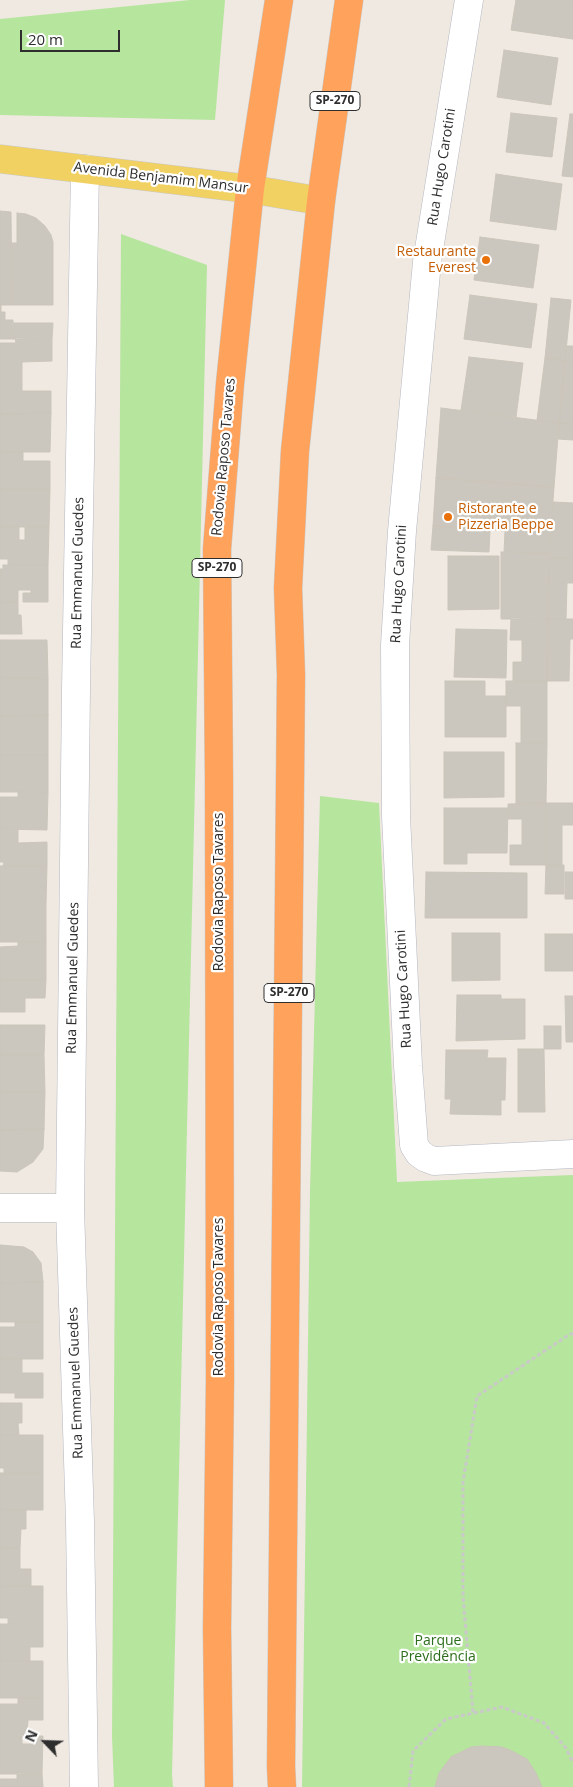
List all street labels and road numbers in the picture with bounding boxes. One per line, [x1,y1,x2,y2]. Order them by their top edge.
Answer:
road number: SP-270 [310,92,360,110]
street label: Rua Hugo Carotini [424,107,460,227]
street label: Avenida Benjamim Mansur [73,159,249,197]
street label: Rodovia Raposo Tavares [209,377,239,537]
street label: Rua Emmanuel Guedes [68,497,88,649]
street label: Rua Hugo Carotini [388,524,410,644]
road number: SP-270 [192,558,242,578]
street label: Rodovia Raposo Tavares [211,813,227,971]
street label: Rua Emmanuel Guedes [63,902,83,1054]
street label: Rua Hugo Carotini [393,929,415,1049]
road number: SP-270 [264,984,314,1002]
street label: Rodovia Raposo Tavares [211,1218,227,1376]
street label: Rua Emmanuel Guedes [65,1307,87,1459]

